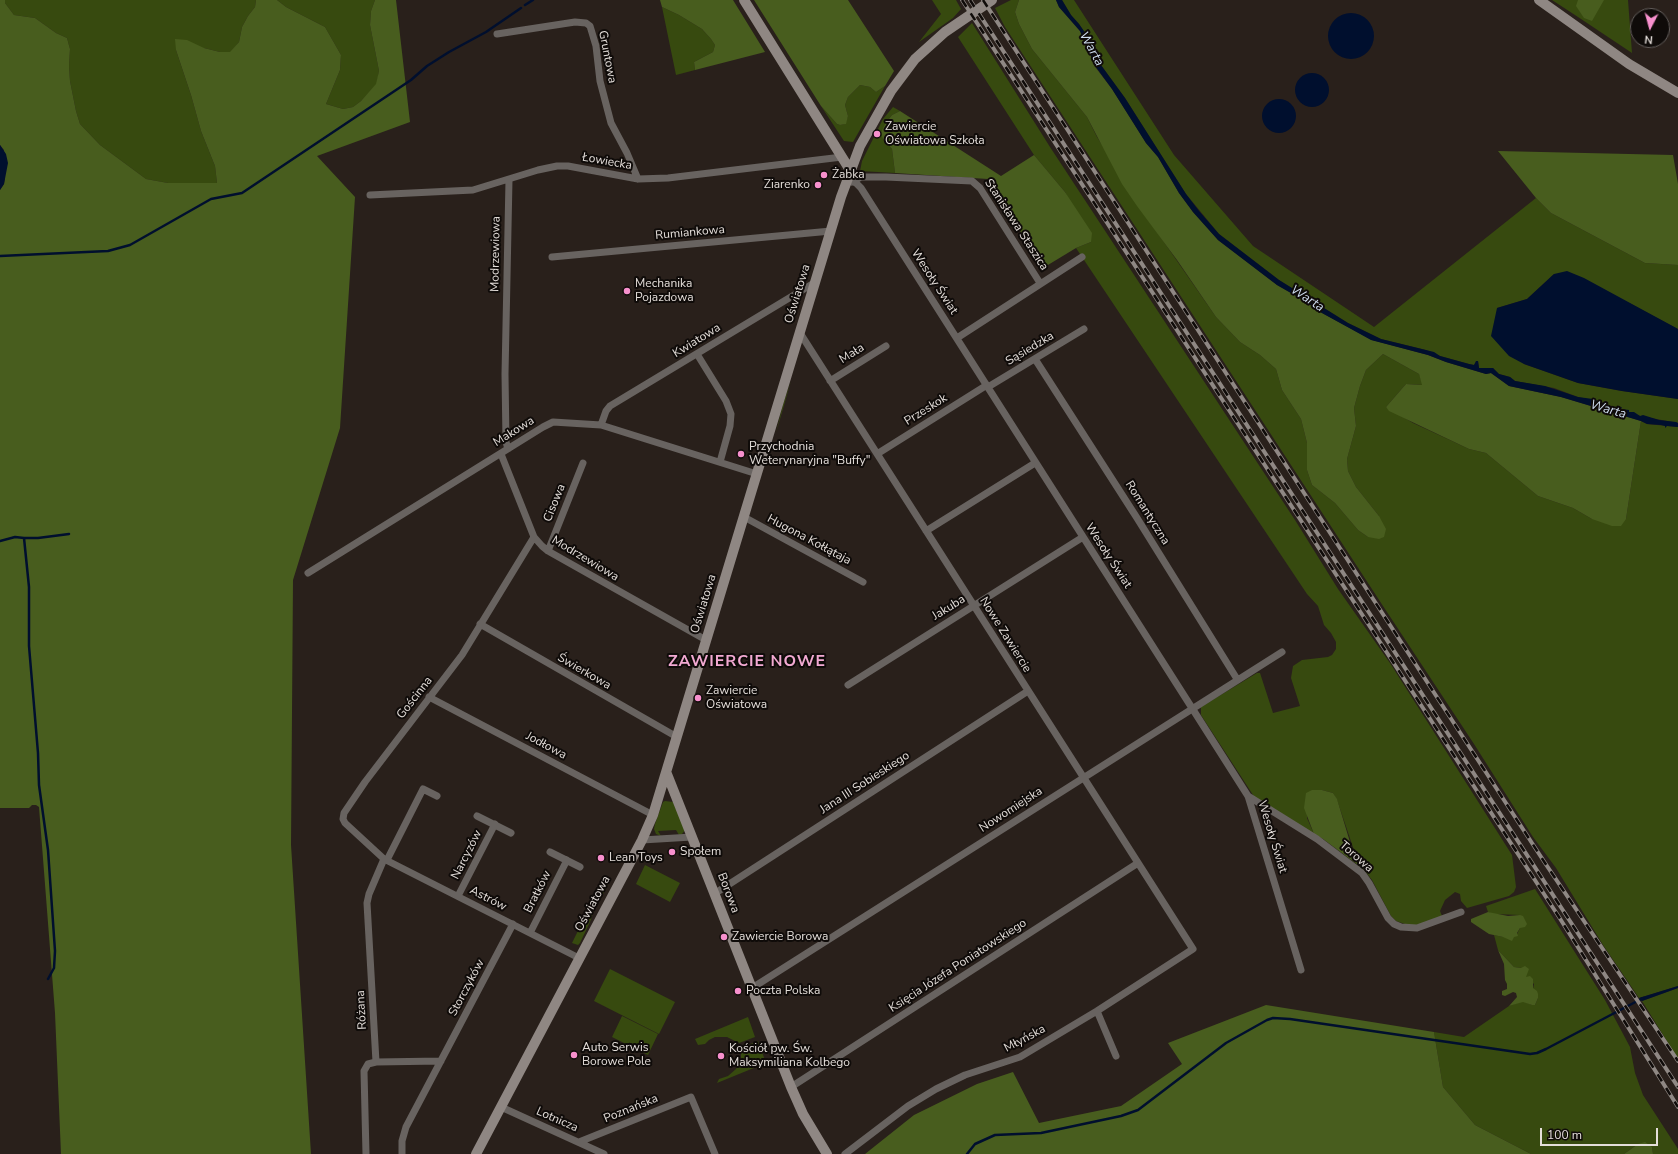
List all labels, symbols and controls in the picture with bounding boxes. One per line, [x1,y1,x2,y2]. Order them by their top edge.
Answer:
north arrow [1630,8,1670,48]
street label: Gruntowa [595,29,619,85]
water label: Warta [1075,29,1107,69]
text: N [1644,32,1654,47]
place label: Zawiercie Oświatowa Szkoła [885,120,985,148]
marker: Zawiercie Oświatowa Szkoła [872,129,882,139]
street label: Łowiecka [581,151,633,173]
place label: Żabka [832,168,865,182]
marker: Żabka [819,170,829,180]
street label: Stanisława Staszica [981,176,1051,274]
place label: Ziarenko [764,178,810,192]
marker: Ziarenko [813,180,823,190]
street label: Modrzewiowa [488,216,504,292]
street label: Rumiankowa [655,223,725,243]
street label: Wesoły Świat [908,247,960,317]
street label: Oświatowa [782,263,814,325]
place label: Mechanika Pojazdowa [635,277,694,305]
water label: Warta [1287,282,1327,316]
marker: Mechanika Pojazdowa [622,286,632,296]
street label: Kwiatowa [671,321,723,361]
street label: Sąsiedzka [1003,329,1057,369]
street label: Mała [837,341,867,367]
street label: Przeskok [902,391,950,429]
water label: Warta [1588,397,1628,423]
street label: Makowa [491,414,537,450]
place label: Przychodnia Weterynaryjna "Buffy" [749,440,870,468]
marker: Przychodnia Weterynaryjna "Buffy" [736,449,746,459]
street label: Romantyczna [1122,478,1172,548]
street label: Cisowa [541,482,569,524]
street label: Hugona Kołłątaja [765,512,853,568]
street label: Wesoły Świat [1082,521,1134,591]
street label: Modrzewiowa [549,533,621,585]
street label: Oświatowa [688,573,720,635]
street label: Jakuba [930,592,968,624]
street label: Nowe Zawiercie [976,595,1034,675]
street label: Świerkowa [555,651,613,693]
district label: ZAWIERCIE NOWE [668,652,826,672]
street label: Gościnna [394,674,436,722]
place label: Zawiercie Oświatowa [706,684,767,712]
marker: Zawiercie Oświatowa [693,693,703,703]
street label: Jodłowa [523,729,569,763]
street label: Jana III Sobieskiego [818,749,912,817]
street label: Nowomiejska [977,784,1045,836]
street label: Wesoły Świat [1254,799,1290,875]
street label: Narcyzów [448,828,486,882]
street label: Torowa [1336,838,1376,876]
place label: Społem [680,845,721,859]
marker: Społem [667,847,677,857]
place label: Lean Toys [609,851,663,865]
marker: Lean Toys [596,853,606,863]
street label: Bratków [521,868,555,916]
street label: Borowa [714,871,742,915]
street label: Oświatowa [572,874,614,934]
street label: Astrów [467,884,509,914]
street label: Księcia Józefa Poniatowskiego [887,916,1029,1016]
place label: Zawiercie Borowa [732,930,828,944]
marker: Zawiercie Borowa [719,932,729,942]
street label: Storczyków [446,957,488,1019]
place label: Poczta Polska [746,984,820,998]
marker: Poczta Polska [733,986,743,996]
street label: Różana [354,990,370,1030]
street label: Młyńska [1002,1022,1048,1056]
place label: Auto Serwis Borowe Pole [582,1041,651,1069]
place label: Kościół pw. Św. Maksymiliana Kolbego [729,1042,850,1070]
marker: Auto Serwis Borowe Pole [569,1050,579,1060]
marker: Kościół pw. Św. Maksymiliana Kolbego [716,1051,726,1061]
street label: Poznańska [602,1092,660,1126]
street label: Lotnicza [534,1104,580,1136]
scale bar [1542,1120,1660,1146]
text: 100 m [1547,1127,1582,1143]

